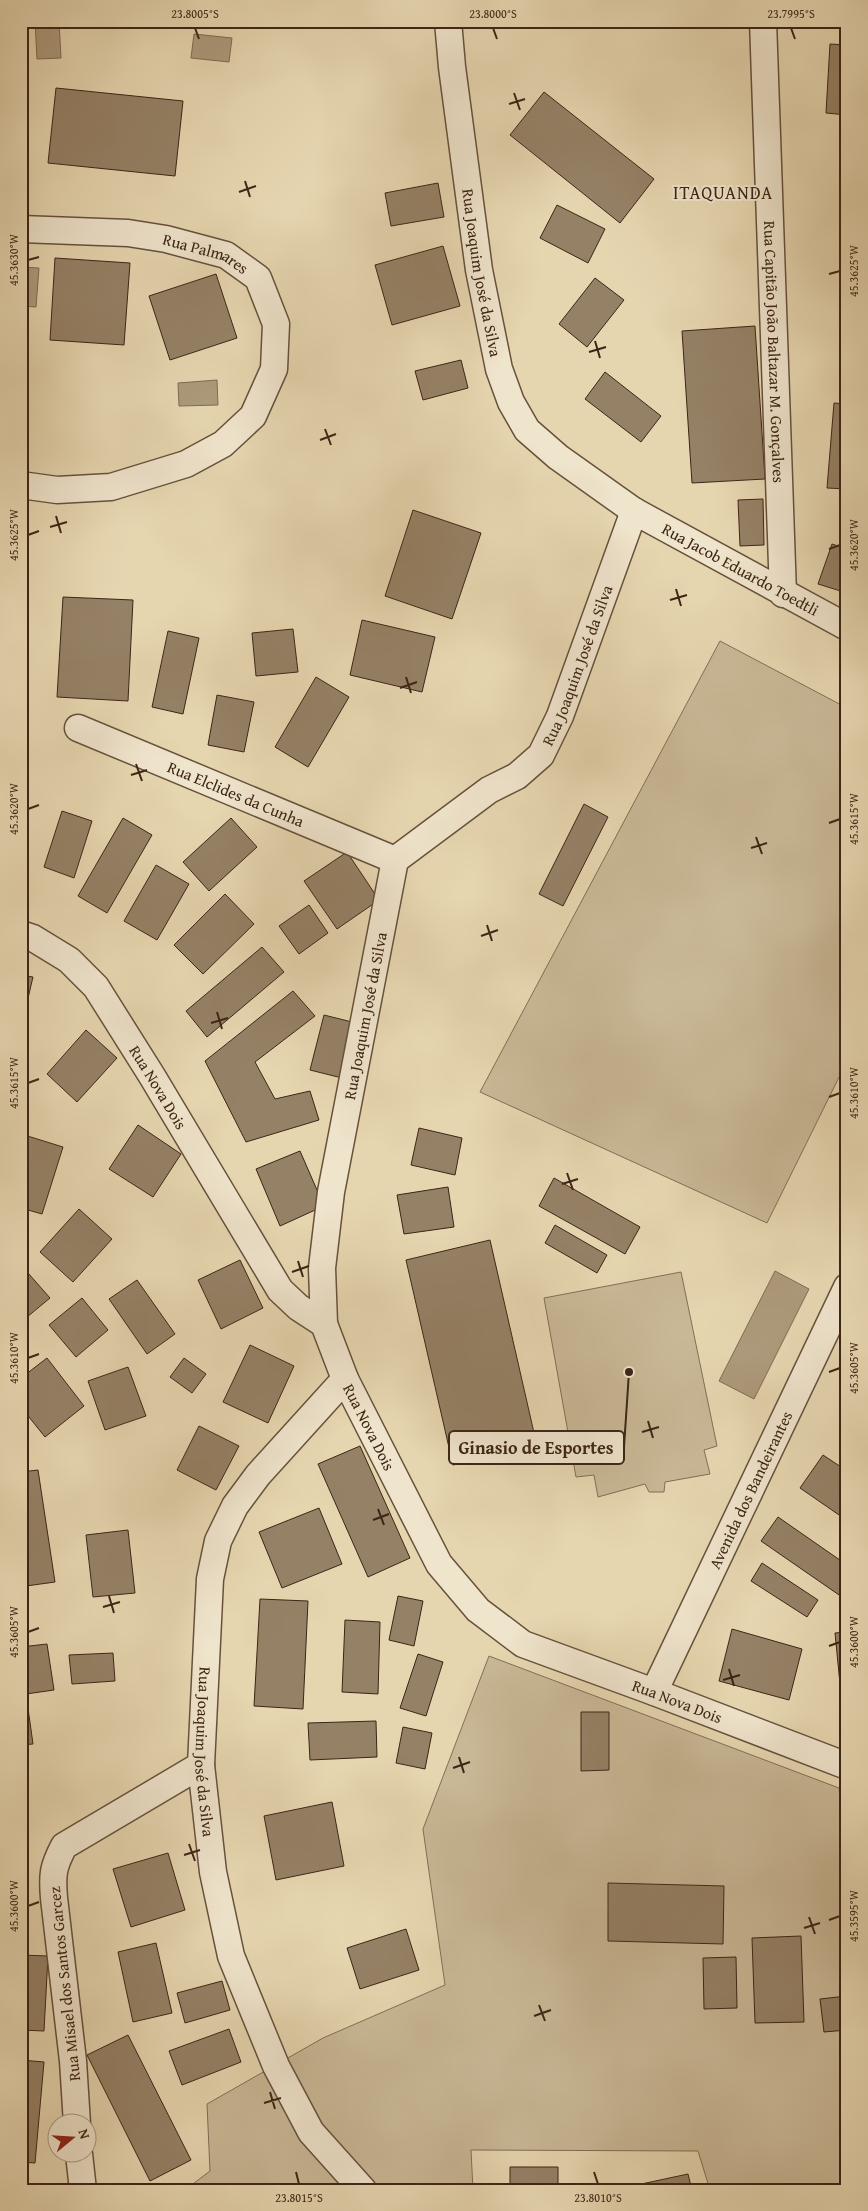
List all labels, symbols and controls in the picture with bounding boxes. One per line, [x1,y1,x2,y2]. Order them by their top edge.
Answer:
text: 23.8005°S [171,5,219,22]
text: 23.8000°S [469,5,517,22]
text: 23.7995°S [767,5,815,22]
district label: ITAQUANDA [673,179,773,206]
street label: Rua Joaquim José da Silva [456,187,508,359]
street label: Rua Capitão João Baltazar M. Gonçalves [758,220,791,483]
street label: Rua Palmares [160,227,254,280]
text: 45.3630°W [5,233,22,286]
text: 45.3625°W [845,244,862,297]
text: 45.3625°W [5,508,22,561]
street label: Rua Jacob Eduardo Toedtli [658,517,824,622]
text: 45.3620°W [845,518,862,571]
street label: Rua Joaquim José da Silva [535,581,619,750]
street label: Rua Elclides da Cunha [164,755,308,833]
text: 45.3620°W [5,782,22,835]
text: 45.3615°W [845,792,862,845]
street label: Rua Joaquim José da Silva [337,930,393,1102]
street label: Rua Nova Dois [123,1040,193,1134]
text: 45.3615°W [5,1056,22,1109]
text: 45.3610°W [845,1066,862,1119]
text: 45.3610°W [5,1331,22,1384]
text: 45.3605°W [845,1341,862,1394]
street label: Rua Nova Dois [337,1379,402,1475]
street label: Avenida dos Bandeirantes [702,1407,798,1573]
callout: Ginasio de Esportes [449,1431,624,1464]
text: Ginasio de Esportes [458,1434,614,1461]
text: 45.3605°W [5,1605,22,1658]
text: 45.3600°W [845,1615,862,1668]
street label: Rua Joaquim José da Silva [189,1666,221,1838]
street label: Rua Nova Dois [629,1673,726,1729]
text: 45.3600°W [5,1879,22,1932]
street label: Rua Misael dos Santos Garcez [42,1885,86,2083]
text: 45.3595°W [845,1889,862,1942]
north arrow [48,2114,98,2164]
text: N [73,2126,96,2142]
text: 23.8015°S [275,2189,323,2206]
text: 23.8010°S [574,2189,622,2206]

